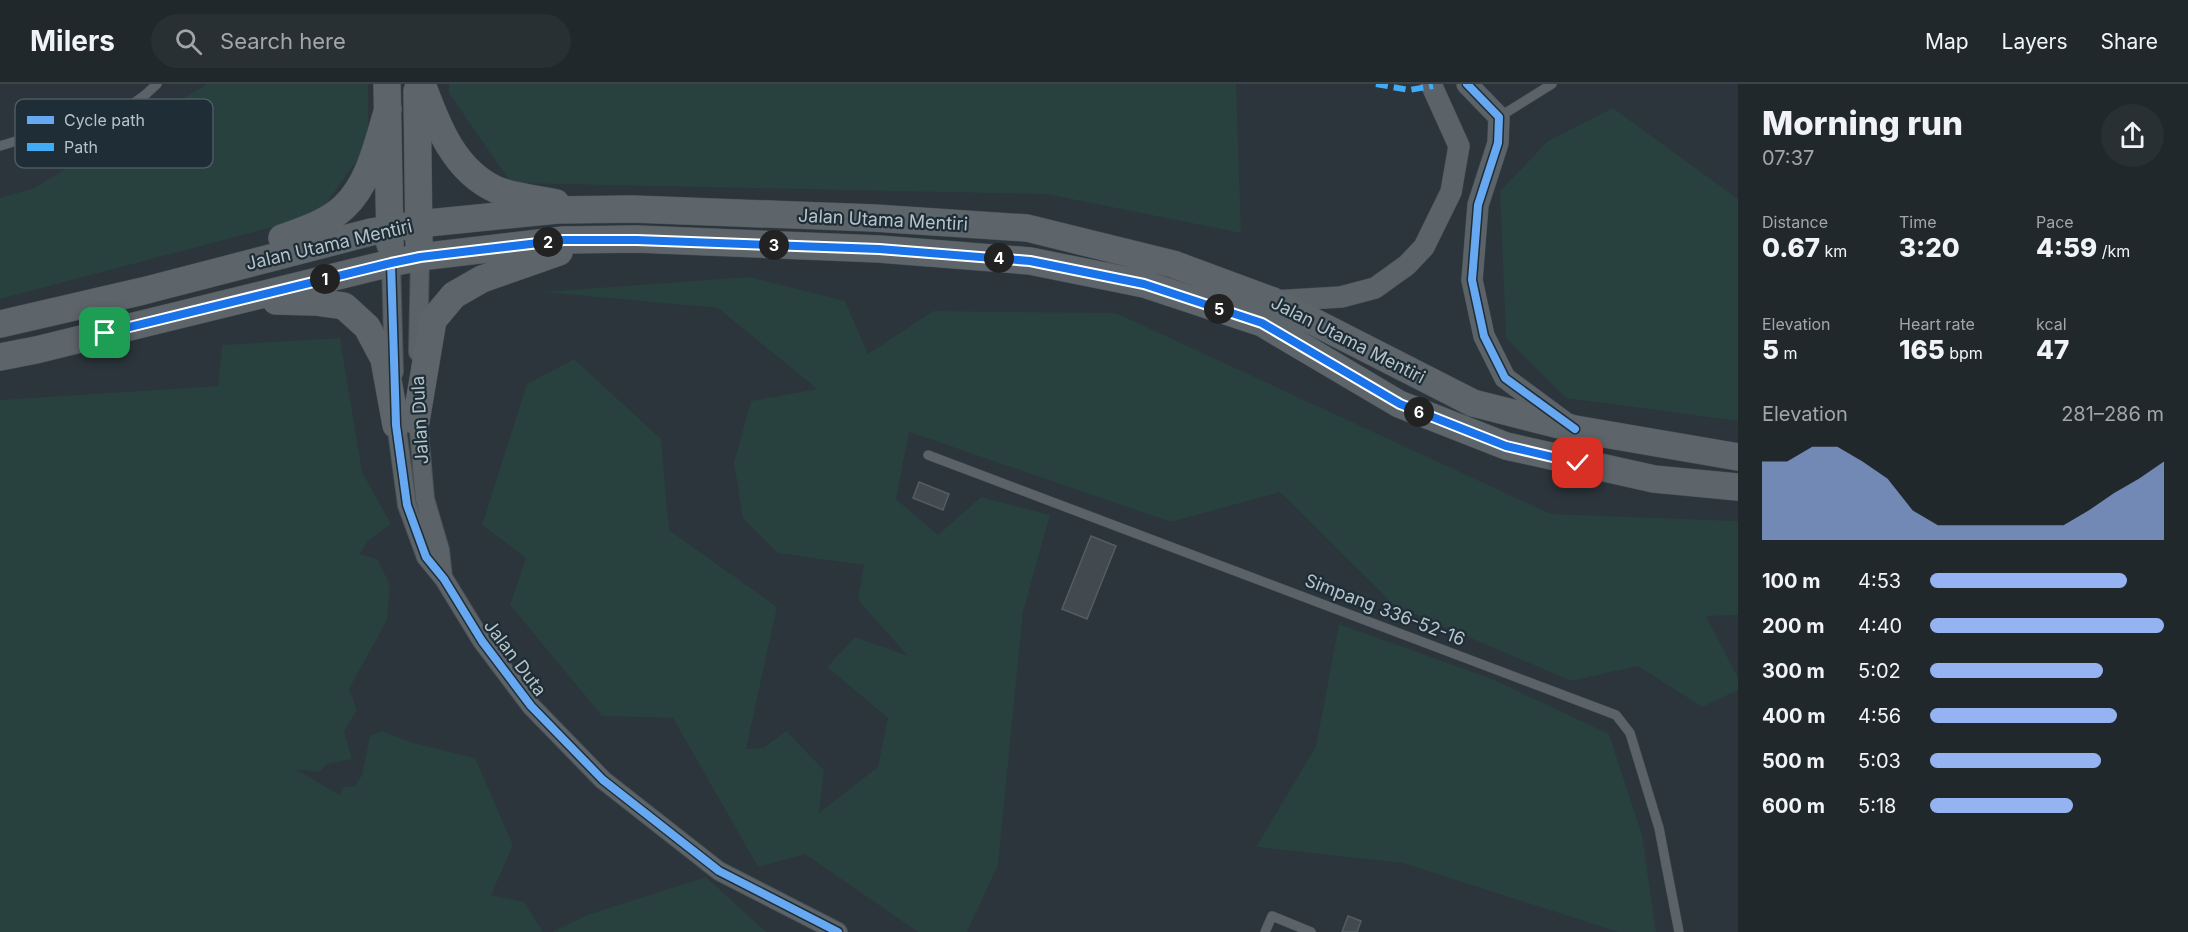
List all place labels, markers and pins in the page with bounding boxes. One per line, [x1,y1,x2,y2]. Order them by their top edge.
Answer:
pin: 2 [533,227,563,257]
pin: 3 [759,230,789,260]
pin: 4 [984,243,1014,273]
pin: 1 [310,264,340,294]
pin: 5 [1204,294,1234,324]
pin [79,307,130,358]
pin: 6 [1404,397,1434,427]
pin [1552,437,1603,488]

